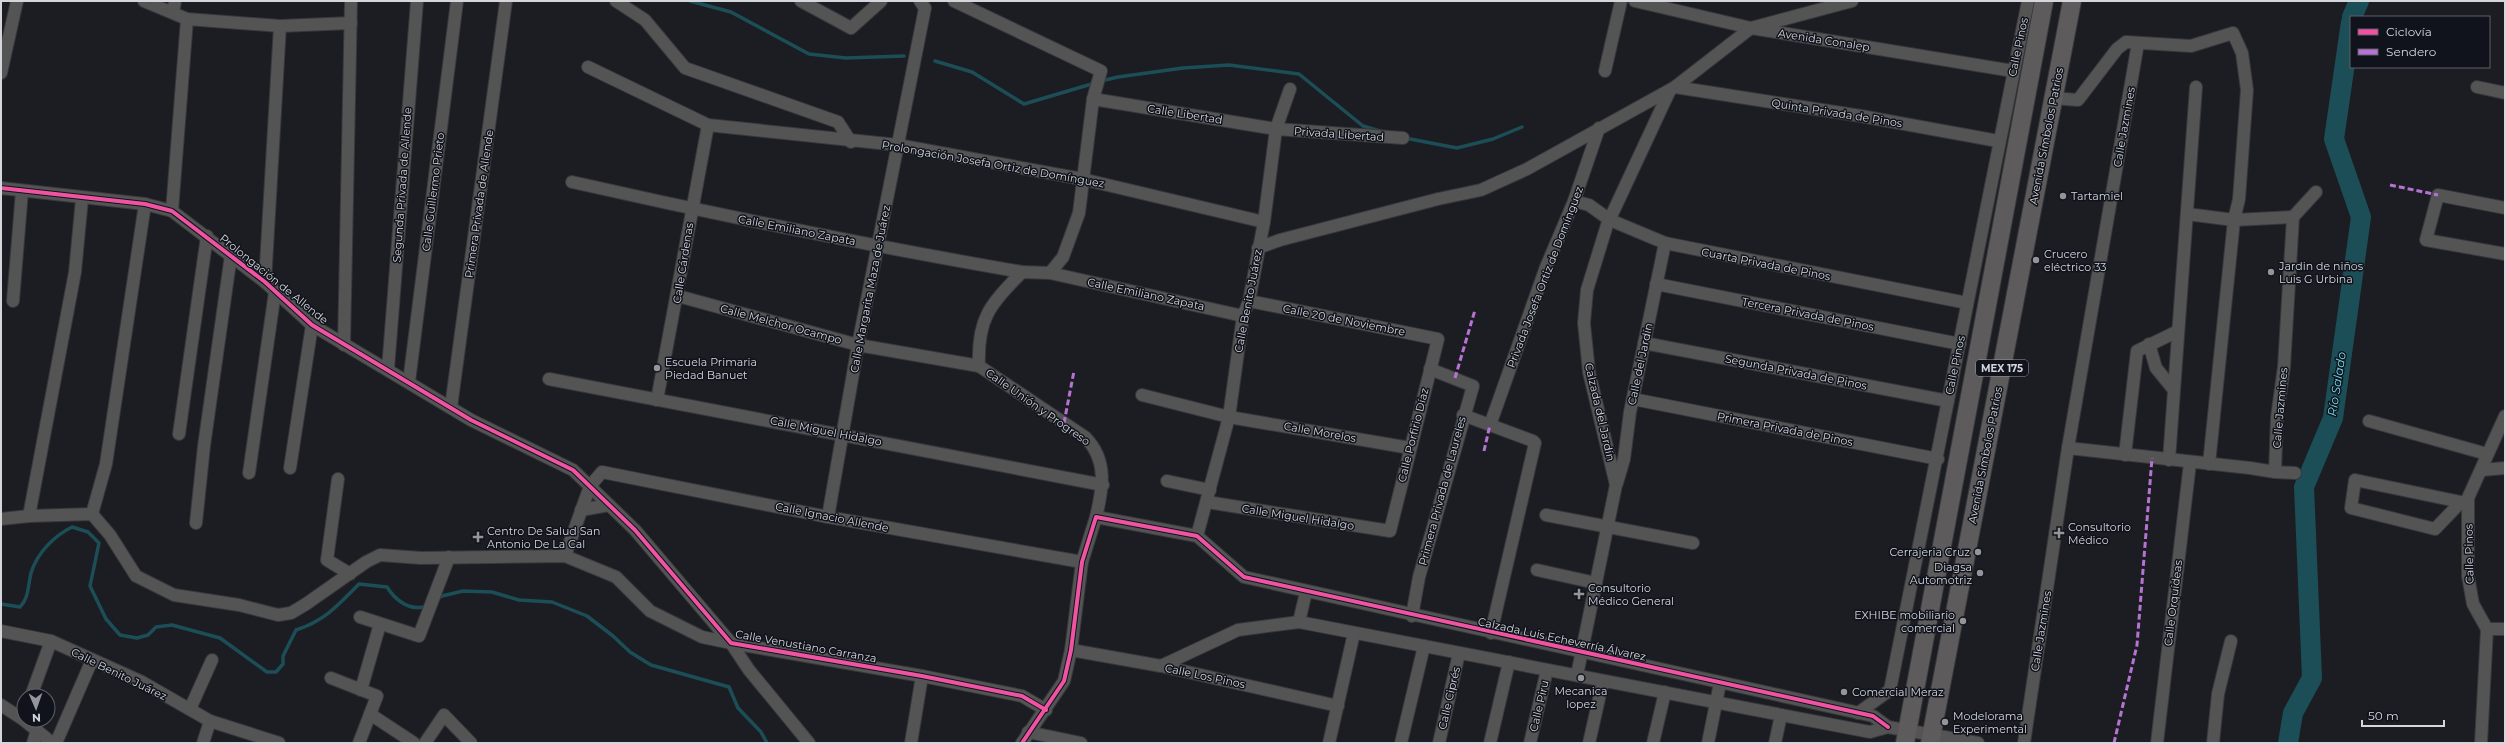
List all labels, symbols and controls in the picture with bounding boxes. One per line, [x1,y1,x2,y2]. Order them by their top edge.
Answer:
street label: Calle Pinos [2005,15,2031,78]
legend [2350,16,2490,68]
text: Ciclovía [2386,24,2432,39]
street label: Avenida Conalep [1777,26,1871,54]
text: Sendero [2386,44,2436,59]
street label: Avenida Símbolos Patrios [2026,66,2066,206]
street label: Calle Jazmines [2110,85,2138,168]
street label: Quinta Privada de Pinos [1771,96,1904,130]
street label: Calle Libertad [1146,101,1224,127]
street label: Segunda Privada de Allende [390,107,414,263]
street label: Privada Libertad [1293,124,1385,144]
street label: Primera Privada de Allende [462,129,496,279]
street label: Calle Guillermo Prieto [419,132,447,252]
street label: Prolongación Josefa Ortiz de Domínguez [881,138,1106,191]
street label: Privada Josefa Ortiz de Domínguez [1504,184,1586,370]
place label: Tartamiel [2071,189,2123,203]
marker: Tartamiel [2058,191,2068,201]
street label: Calle Margarita Maza de Juárez [847,204,893,374]
street label: Calle Emiliano Zapata [737,212,857,248]
street label: Calle Cárdenas [670,221,696,304]
street label: Prolongación de Allende [217,231,331,327]
street label: Cuarta Privada de Pinos [1700,245,1832,284]
place label: Crucero eléctrico 33 [2044,247,2107,274]
street label: Calle Benito Juárez [1231,248,1265,354]
marker: Crucero eléctrico 33 [2031,255,2041,265]
place label: Jardin de niños Luis G Urbina [2278,259,2364,286]
marker: Jardin de niños Luis G Urbina [2266,267,2276,277]
street label: Calle Emiliano Zapata [1086,275,1206,313]
street label: Tercera Privada de Pinos [1741,294,1876,334]
street label: Calle Melchor Ocampo [719,301,843,347]
street label: Calle 20 de Noviembre [1282,301,1407,339]
street label: Calle del Jardín [1624,322,1656,406]
street label: Calle Pinos [1942,333,1968,396]
water label: Río Salado [2324,350,2349,417]
street label: Segunda Privada de Pinos [1724,351,1869,393]
place label: Escuela Primaria Piedad Banuet [665,355,757,382]
road number: MEX 175 [1976,360,2028,376]
street label: Calzada del Jardín [1582,362,1618,462]
marker: Escuela Primaria Piedad Banuet [652,363,662,373]
street label: Calle Unión y Progreso [983,366,1093,448]
street label: Calle Jazmines [2269,366,2291,449]
street label: Avenida Símbolos Patrios [1965,385,2005,525]
street label: Calle Porfirio Díaz [1394,386,1432,484]
street label: Primera Privada de Pinos [1716,409,1855,449]
street label: Calle Miguel Hidalgo [769,413,883,449]
street label: Primera Privada de Laureles [1415,414,1469,567]
street label: Calle Morelos [1283,419,1358,445]
street label: Calle Ignacio Allende [774,499,890,535]
street label: Calle Miguel Hidalgo [1241,501,1355,533]
place label: Consultorio Médico [2068,520,2131,547]
street label: Calle Pinos [2461,523,2477,584]
place label: Centro De Salud San Antonio De La Cal [487,524,600,551]
marker: Consultorio Médico [2053,527,2065,539]
marker: Centro De Salud San Antonio De La Cal [472,531,484,543]
place label: Cerrajeria Cruz [1889,545,1970,559]
marker: Cerrajeria Cruz [1973,547,1983,557]
street label: Calle Orquídeas [2161,558,2185,647]
place label: Diagsa Automotriz [1910,560,1972,587]
marker: Diagsa Automotriz [1975,568,1985,578]
place label: Consultorio Médico General [1588,581,1674,608]
marker: Consultorio Médico General [1573,588,1585,600]
street label: Calle Jazmines [2028,589,2054,672]
place label: EXHIBE mobiliario comercial [1854,608,1955,635]
street label: Calzada Luis Echeverría Álvarez [1477,614,1648,664]
marker: EXHIBE mobiliario comercial [1958,616,1968,626]
street label: Calle Venustiano Carranza [734,627,878,665]
street label: Calle Benito Juárez [69,645,170,703]
street label: Calle Los Pinos [1164,661,1247,691]
street label: Calle Ciprés [1435,665,1463,731]
marker: Mecanica lopez [1576,673,1586,683]
street label: Calle Piru [1526,679,1552,733]
place label: Mecanica lopez [1555,684,1607,711]
place label: Comercial Meraz [1852,685,1944,699]
marker: Comercial Meraz [1839,687,1849,697]
north arrow [16,688,56,728]
scale bar [2362,702,2444,728]
text: 50 m [2368,708,2399,723]
place label: Modelorama Experimental [1953,709,2027,736]
text: N [32,711,41,725]
marker: Modelorama Experimental [1940,717,1950,727]

